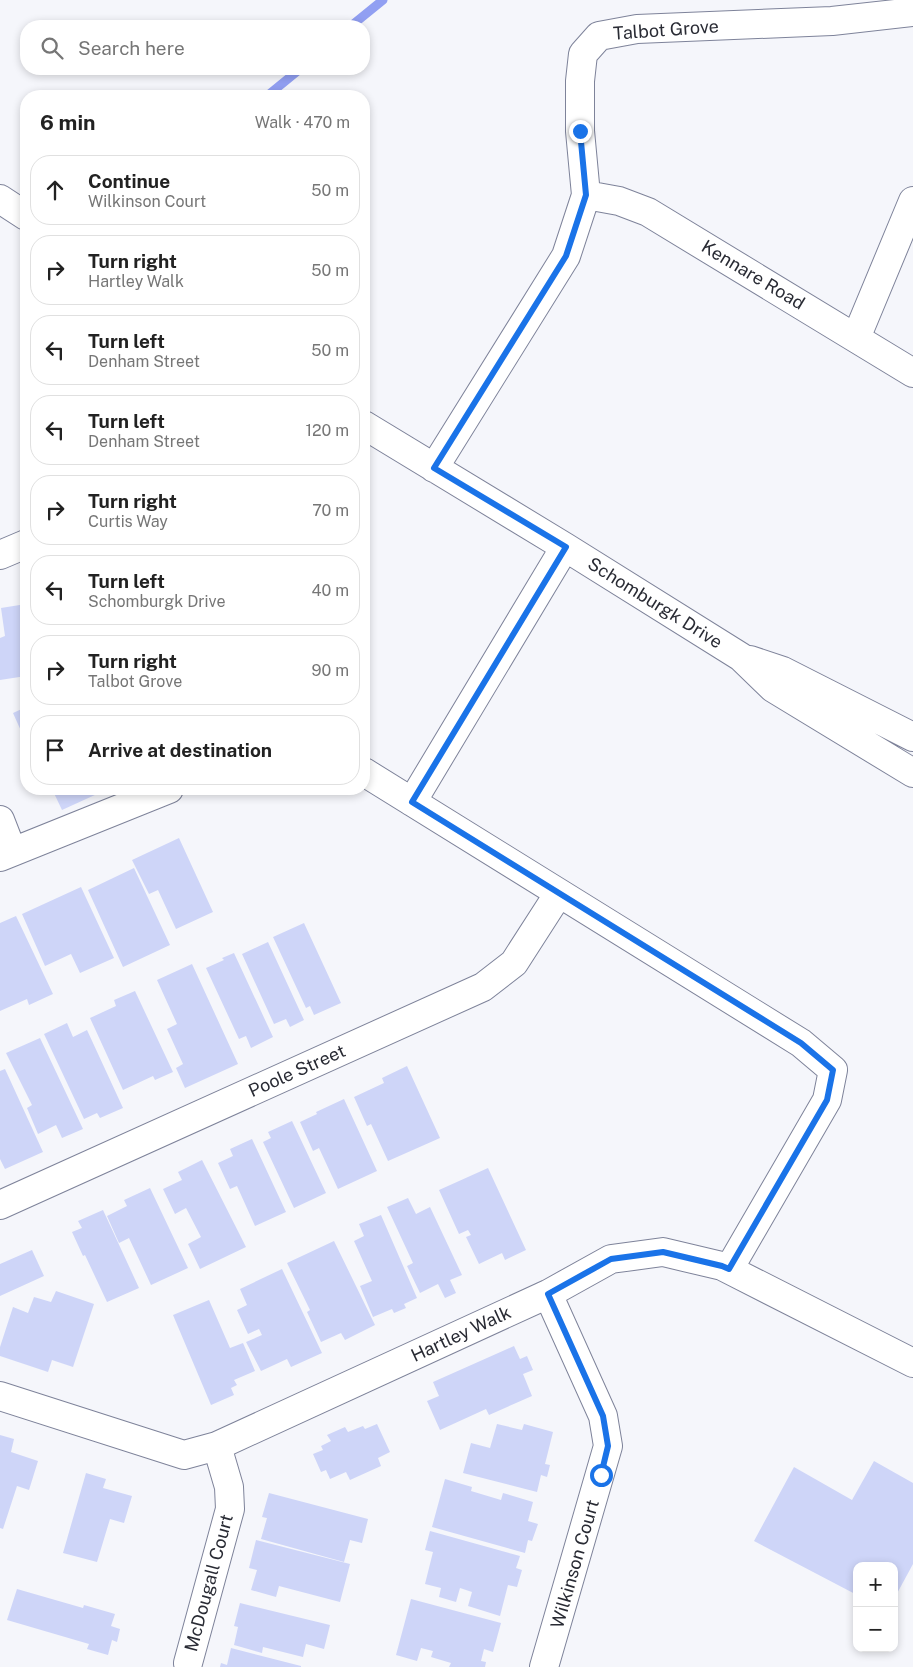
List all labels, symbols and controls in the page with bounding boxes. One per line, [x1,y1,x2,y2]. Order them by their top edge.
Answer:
street label: Talbot Grove [612,15,720,44]
search box [20,20,370,75]
icon: search [38,34,66,62]
text: Search here [78,37,185,59]
text: 6 min [40,110,96,135]
text: Walk · 470 m [255,113,350,132]
route end [569,120,592,143]
text: Continue [88,170,170,192]
icon: ahead [41,176,69,204]
text: 50 m [311,181,349,200]
text: Wilkinson Court [88,192,206,211]
street label: Kennare Road [698,236,809,314]
text: Turn right [88,250,177,272]
icon: right [41,256,69,284]
text: 50 m [311,261,349,280]
text: Hartley Walk [88,272,184,291]
text: Turn left [88,330,165,352]
icon: left [41,336,69,364]
text: 50 m [311,341,349,360]
text: Denham Street [88,352,200,371]
text: Turn left [88,410,165,432]
icon: left [41,416,69,444]
text: 120 m [305,421,349,440]
text: Denham Street [88,432,200,451]
text: Turn right [88,490,177,512]
icon: right [41,496,69,524]
text: 70 m [312,501,349,520]
text: Curtis Way [88,512,168,531]
street label: Schomburgk Drive [584,553,726,652]
text: Turn left [88,570,165,592]
icon: left [41,576,69,604]
text: 40 m [311,581,349,600]
text: Schomburgk Drive [88,592,225,611]
text: Turn right [88,650,177,672]
icon: right [41,656,69,684]
text: 90 m [312,661,349,680]
text: Talbot Grove [88,672,182,691]
icon: arrive [41,736,69,764]
text: Arrive at destination [88,739,272,761]
street label: Poole Street [245,1040,348,1101]
street label: Hartley Walk [407,1301,514,1366]
route start [590,1464,613,1487]
street label: Wilkinson Court [546,1497,603,1631]
street label: McDougall Court [180,1512,237,1654]
map controls [853,1562,898,1652]
button: + [853,1562,898,1607]
button: − [853,1607,898,1652]

